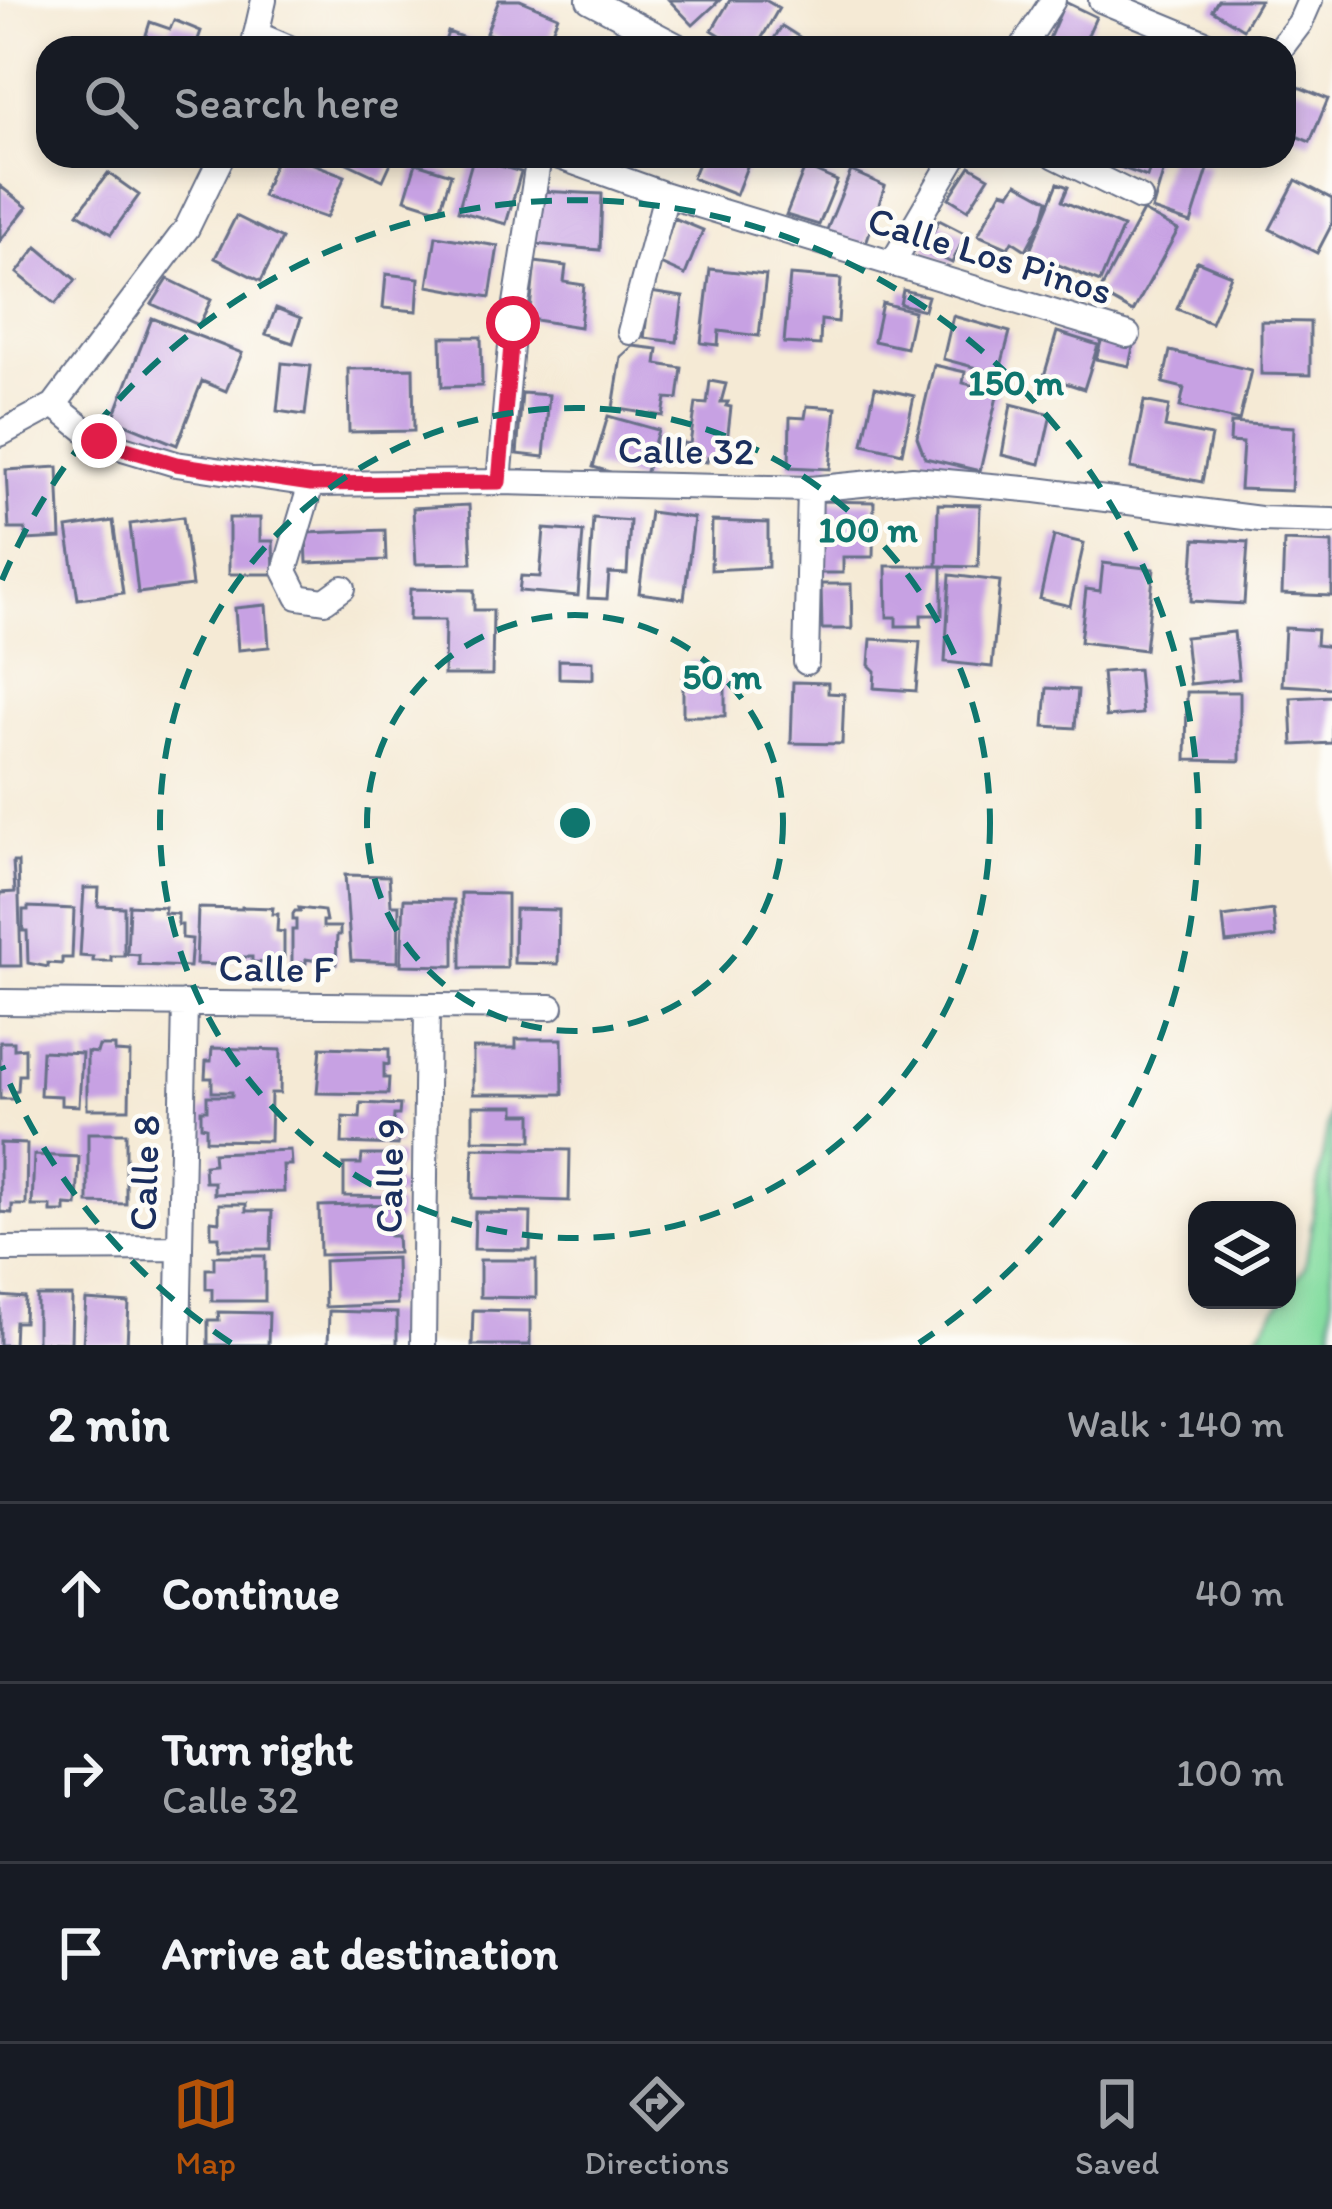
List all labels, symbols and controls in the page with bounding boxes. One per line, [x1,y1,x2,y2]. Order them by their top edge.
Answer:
search box [36,36,1296,168]
icon: search [78,69,144,135]
text: Search here [174,75,400,129]
street label: Calle Los Pinos [862,196,1118,314]
route start [486,296,540,350]
text: 150 m [968,361,1065,404]
route end [72,414,126,468]
street label: Calle 32 [617,425,755,475]
text: 100 m [818,508,918,551]
text: 50 m [682,655,762,698]
centre of rings [554,802,596,844]
street label: Calle F [218,944,334,992]
street label: Calle 8 [118,1114,170,1232]
street label: Calle 9 [364,1118,414,1234]
map controls [1188,1201,1296,1309]
button: layers [1188,1201,1296,1309]
text: 2 min [48,1393,169,1454]
text: Walk · 140 m [1067,1400,1284,1447]
icon: ahead [48,1560,114,1626]
text: Continue [162,1566,340,1620]
text: 40 m [1195,1569,1284,1616]
text: Turn right [162,1722,353,1776]
icon: right [48,1740,114,1806]
text: 100 m [1176,1749,1284,1796]
text: Calle 32 [162,1776,299,1823]
icon: arrive [48,1920,114,1986]
text: Arrive at destination [162,1926,558,1980]
tab: Map [173,2071,239,2182]
tab: Directions [584,2071,729,2182]
tab: Saved [1075,2071,1159,2182]

